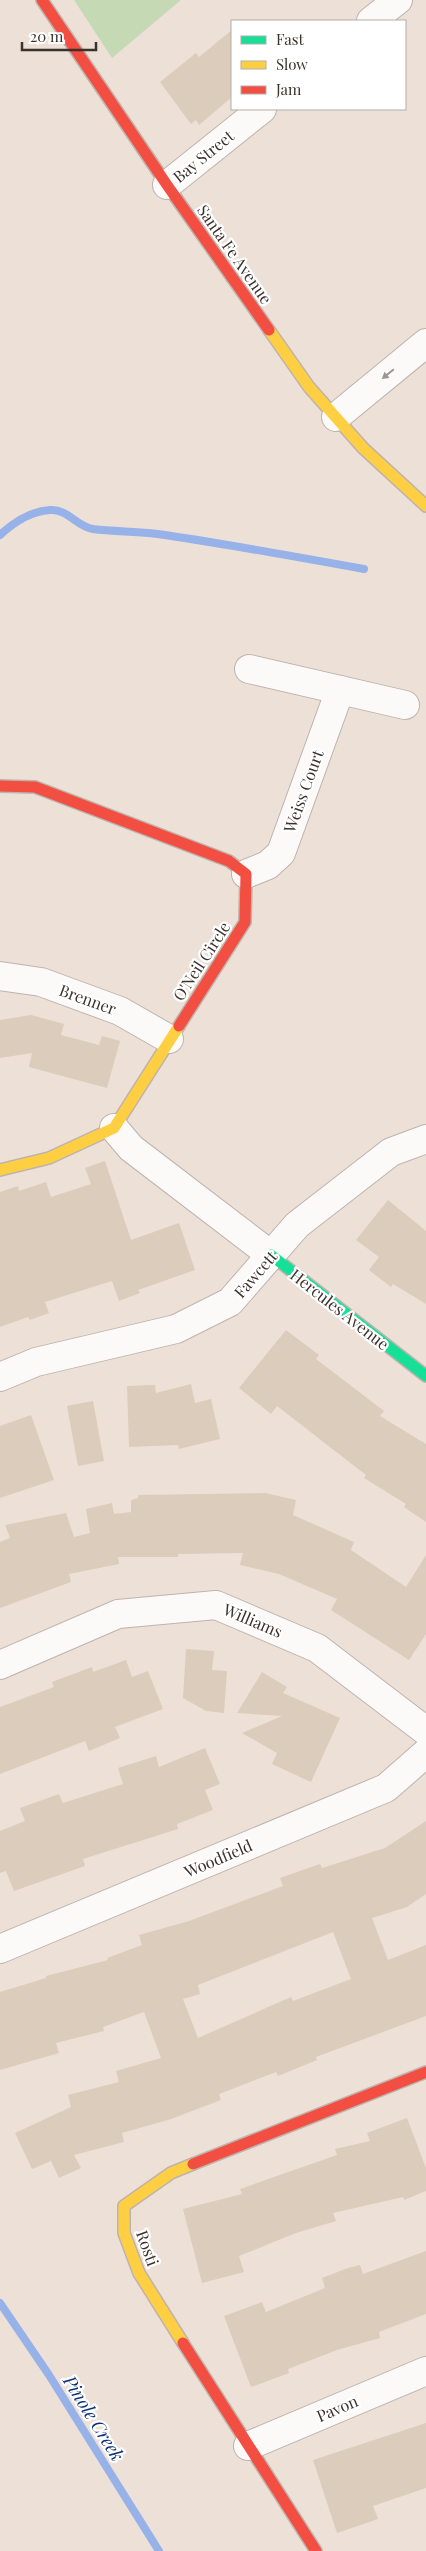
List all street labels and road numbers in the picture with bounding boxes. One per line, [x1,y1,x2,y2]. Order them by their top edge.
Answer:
street label: Bay Street [168,125,238,187]
street label: Santa Fe Avenue [193,200,277,308]
street label: Weiss Court [278,747,328,836]
street label: O'Neil Circle [168,918,234,1004]
street label: Brenner [57,979,119,1019]
street label: Fawcett [229,1246,281,1302]
street label: Hercules Avenue [286,1264,394,1354]
street label: Williams [219,1598,286,1642]
street label: Woodfield [180,1834,255,1882]
street label: Rosti [132,2227,164,2269]
street label: Pavon [313,2390,361,2426]

